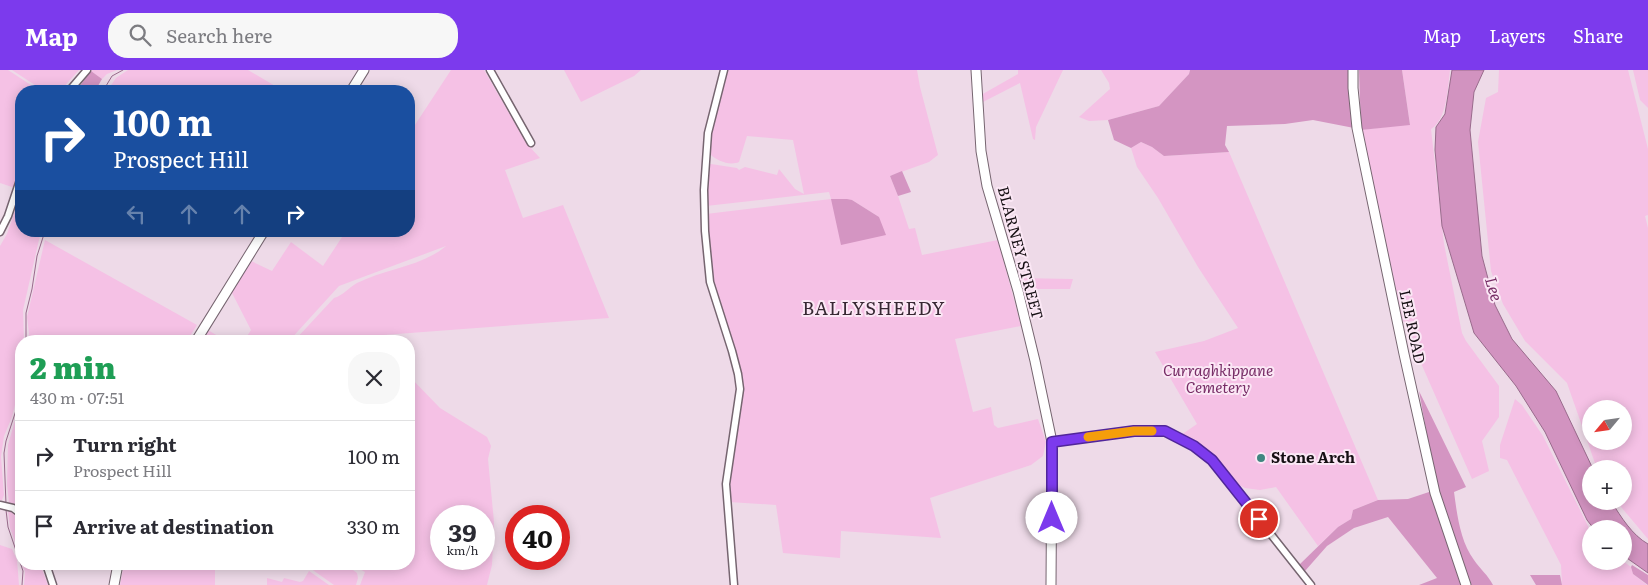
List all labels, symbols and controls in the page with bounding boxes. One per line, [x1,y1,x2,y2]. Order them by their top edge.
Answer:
search box [108,13,458,58]
text: Map [25,18,78,53]
icon: search [126,21,154,49]
text: Search here [166,21,272,49]
text: Map [1423,22,1461,49]
text: Layers [1489,22,1545,49]
text: Share [1573,22,1623,49]
text: 100 m [113,95,213,147]
icon: right [30,105,95,170]
text: Prospect Hill [113,142,249,175]
street label: BLARNEY STREET [993,183,1050,322]
icon: left [122,200,150,228]
icon: ahead [175,200,203,228]
icon: ahead [228,200,256,228]
icon: right [281,200,309,228]
water label: Lee [1480,274,1510,304]
street label: LEE ROAD [1394,288,1433,366]
district label: BALLYSHEEDY [802,294,946,321]
text: 2 min [30,344,116,388]
button: close [348,352,400,404]
park label: Curraghkippane Cemetery [1163,358,1273,398]
text: 430 m · 07:51 [30,385,124,409]
north arrow [1582,400,1632,450]
map controls [1582,400,1632,570]
text: Turn right [73,430,177,458]
icon: right [30,442,58,470]
text: 100 m [348,442,400,470]
place label: Stone Arch [1271,445,1355,468]
marker: Stone Arch [1255,452,1267,464]
text: Prospect Hill [73,458,172,482]
button: + [1582,460,1632,510]
position arrow [1025,491,1077,543]
pin [1238,498,1280,540]
speed limit sign: 40 [505,505,570,570]
icon: arrive [1245,505,1273,533]
icon: arrive [30,512,58,540]
text: Arrive at destination [73,512,274,540]
text: 330 m [347,512,400,540]
text: 39 [448,513,477,550]
button: − [1582,520,1632,570]
text: km/h [447,541,478,559]

